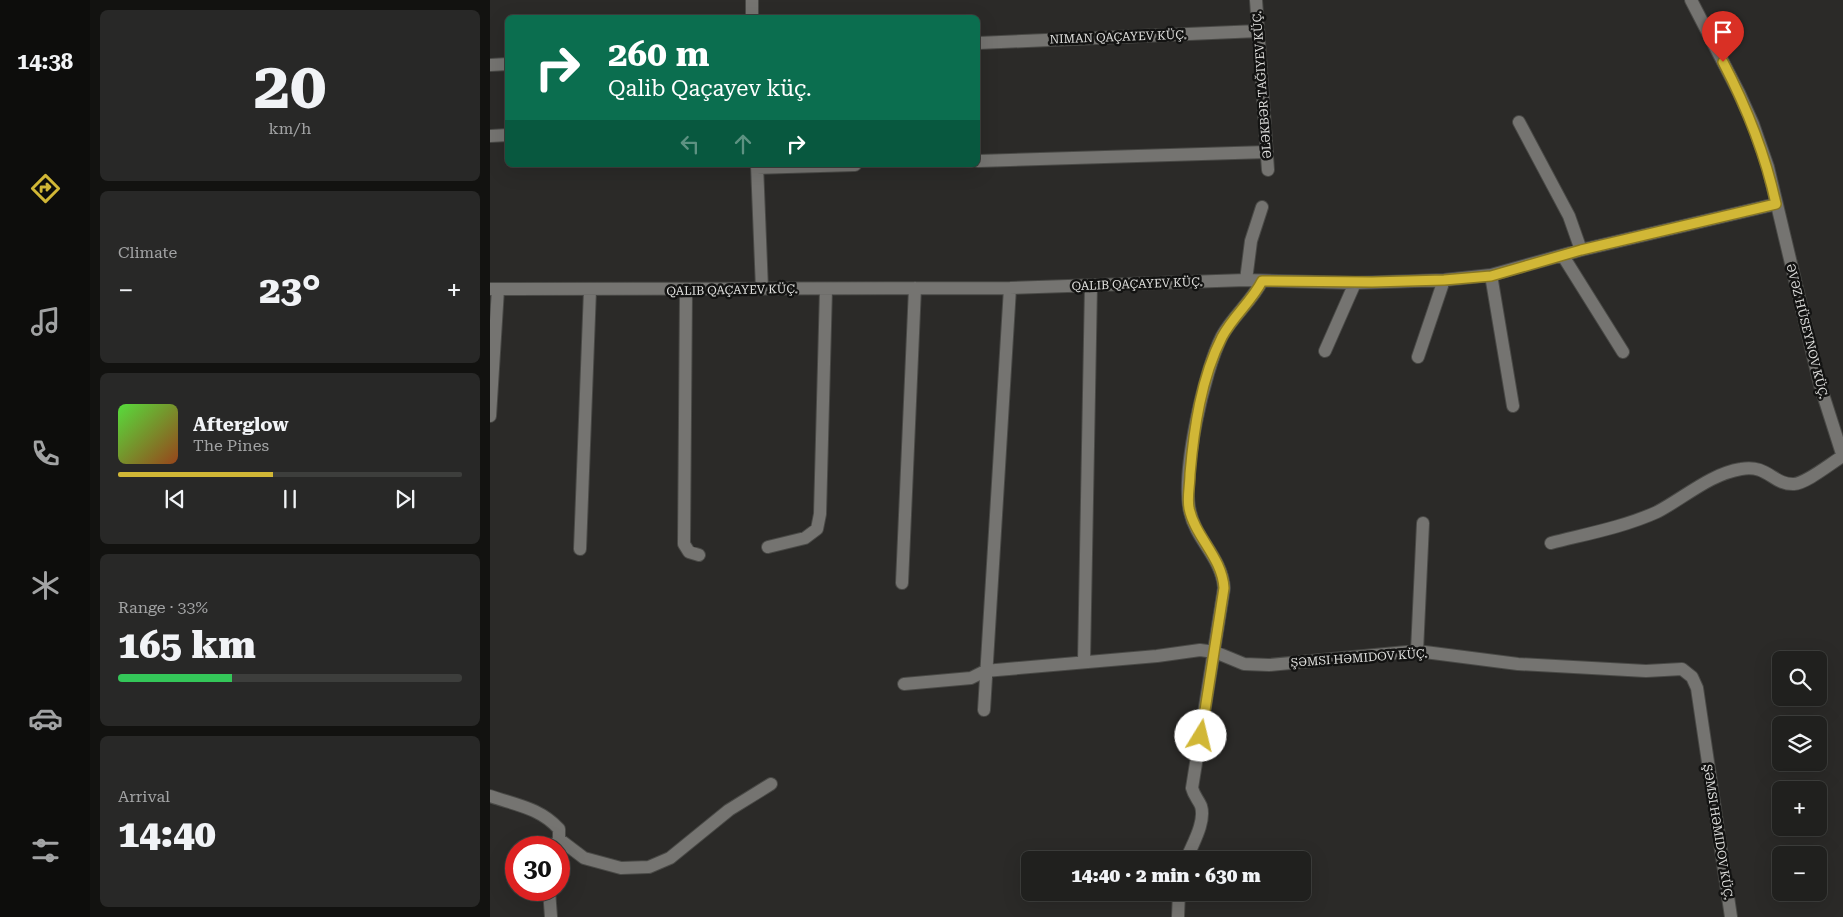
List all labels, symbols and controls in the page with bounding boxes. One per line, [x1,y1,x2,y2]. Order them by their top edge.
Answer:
street label: ƏLƏKBƏR TAĞIYEV KÜÇ. [1250,11,1274,159]
pin [1702,11,1744,62]
icon: arrive [1709,18,1737,46]
street label: NIMAN QAÇAYEV KÜÇ. [1049,28,1187,46]
text: 260 m [608,34,709,75]
icon: right [525,35,590,100]
text: 20 [254,48,326,124]
text: 14:38 [17,49,73,74]
text: Qalib Qaçayev küç. [608,76,812,101]
text: km/h [269,119,311,138]
icon: left [676,130,704,158]
icon: ahead [729,130,757,158]
icon: right [782,130,810,158]
icon: directions [28,171,63,206]
text: Climate [118,243,177,262]
street label: ƏVƏZ HÜSEYNOV KÜÇ. [1783,262,1831,400]
text: 23° [259,268,321,312]
text: − [118,274,134,307]
text: + [446,274,462,307]
street label: QALIB QAÇAYEV KÜÇ. [1071,275,1203,293]
street label: QALIB QAÇAYEV KÜÇ. [666,282,798,298]
icon: music [28,304,63,339]
text: Afterglow [193,413,289,436]
icon: phone [28,436,63,471]
text: The Pines [193,436,269,455]
icon: previous [161,485,189,513]
icon: pause [276,485,304,513]
icon: next [391,485,419,513]
icon: climate [28,568,63,603]
text: Range · 33% [118,598,208,617]
text: 165 km [118,623,256,667]
street label: ŞƏMSI HƏMIDOV KÜÇ. [1290,646,1428,670]
map controls [1772,651,1827,901]
button: search [1772,651,1827,706]
icon: car [28,701,63,736]
position arrow [1174,709,1226,761]
button: layers [1772,716,1827,771]
street label: ŞƏMSI HƏMIDOV KÜÇ. [1700,763,1736,901]
button: + [1772,781,1827,836]
text: Arrival [118,787,170,806]
text: 14:40 [118,812,216,856]
icon: filters [28,833,63,868]
speed limit sign: 30 [505,836,570,901]
button: − [1772,846,1827,901]
text: 14:40 · 2 min · 630 m [1071,864,1261,887]

